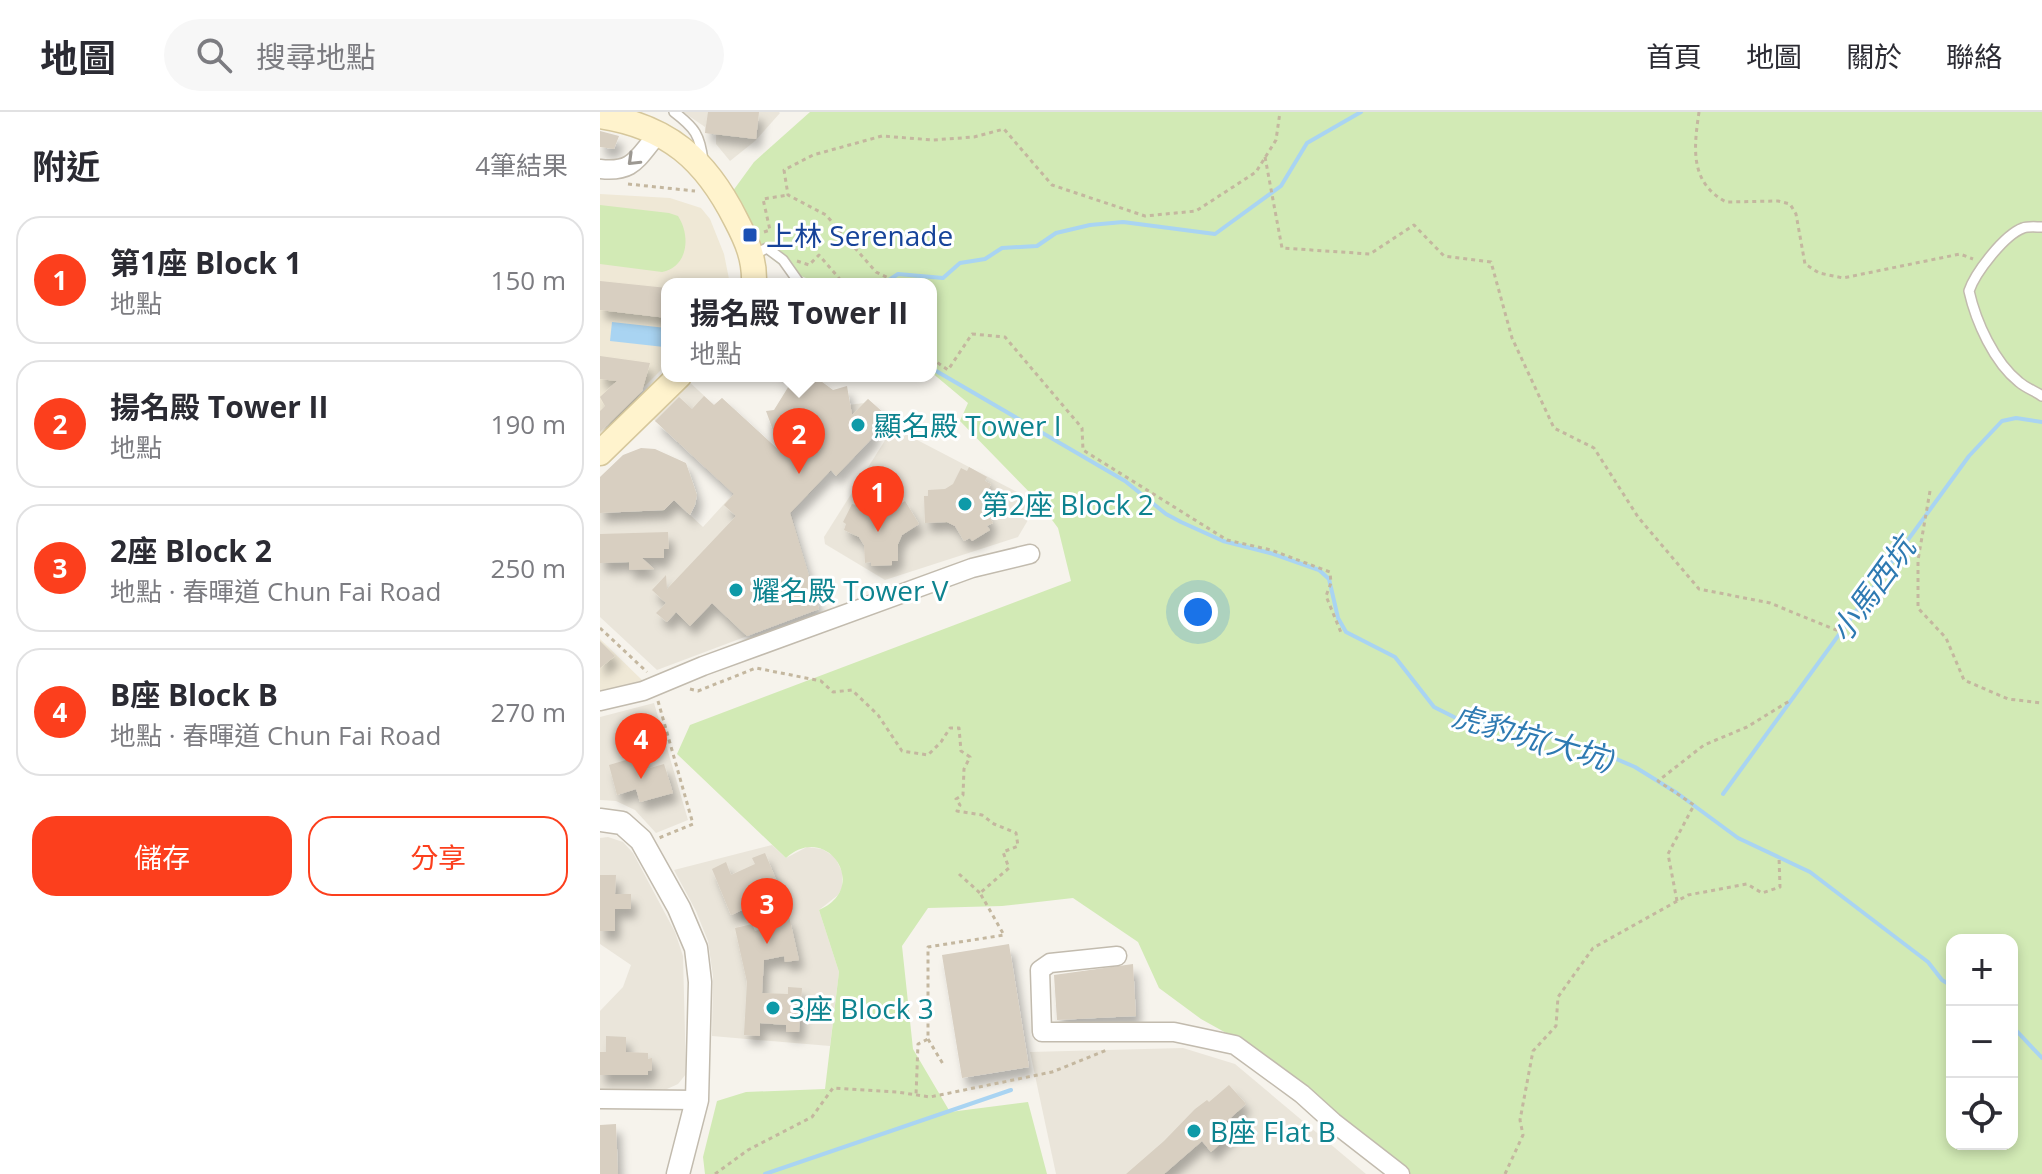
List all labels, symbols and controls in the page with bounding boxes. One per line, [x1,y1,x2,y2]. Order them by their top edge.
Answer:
search box [164,19,724,91]
text: 地圖 [40,31,116,83]
icon: search [192,33,236,77]
text: 搜尋地點 [256,36,376,77]
text: 首頁 [1646,37,1702,75]
text: 地圖 [1746,37,1802,75]
text: 關於 [1846,37,1902,75]
text: 聯絡 [1946,37,2002,75]
text: 附近 [32,143,100,189]
text: 4筆結果 [475,147,568,183]
one-way arrow [628,150,642,165]
place label: 上林 Serenade [766,216,953,254]
marker: 上林 Serenade [741,226,759,244]
text: 第1座 Block 1 [110,242,302,283]
text: 1 [53,262,67,298]
text: 150 m [491,262,566,298]
popup [661,278,937,382]
text: 地點 [110,285,162,321]
text: 揚名殿 Tower II [690,292,908,333]
text: 地點 [690,335,742,371]
text: 揚名殿 Tower II [110,386,328,427]
text: 2 [53,406,67,442]
text: 190 m [491,406,566,442]
place label: 顯名殿 Tower I [874,406,1062,444]
pin: 2 [773,408,825,474]
marker: 顯名殿 Tower I [849,416,867,434]
text: 地點 [110,429,162,465]
pin: 1 [852,466,904,532]
place label: 第2座 Block 2 [981,485,1154,523]
marker: 第2座 Block 2 [956,495,974,513]
water label: 小馬西坑 [1820,525,1926,650]
text: 2座 Block 2 [110,530,272,571]
text: 3 [53,550,67,586]
text: 250 m [491,550,566,586]
place label: 耀名殿 Tower V [752,571,949,609]
text: 地點 · 春暉道 Chun Fai Road [110,573,441,609]
marker: 耀名殿 Tower V [727,581,745,599]
your location [1178,592,1218,632]
text: B座 Block B [110,674,278,715]
text: 4 [53,694,67,730]
text: 270 m [491,694,566,730]
water label: 虎豹坑(大坑) [1448,694,1620,780]
pin: 4 [615,713,667,779]
text: 地點 · 春暉道 Chun Fai Road [110,717,441,753]
button: 儲存 [32,816,292,896]
button: 分享 [308,816,568,896]
pin: 3 [741,878,793,944]
map controls [1946,934,2018,1150]
button: + [1946,934,2018,1006]
place label: 3座 Block 3 [789,989,934,1027]
marker: 3座 Block 3 [764,999,782,1017]
button: − [1946,1006,2018,1078]
button: locate [1946,1078,2018,1150]
place label: B座 Flat B [1210,1112,1336,1150]
marker: B座 Flat B [1185,1122,1203,1140]

